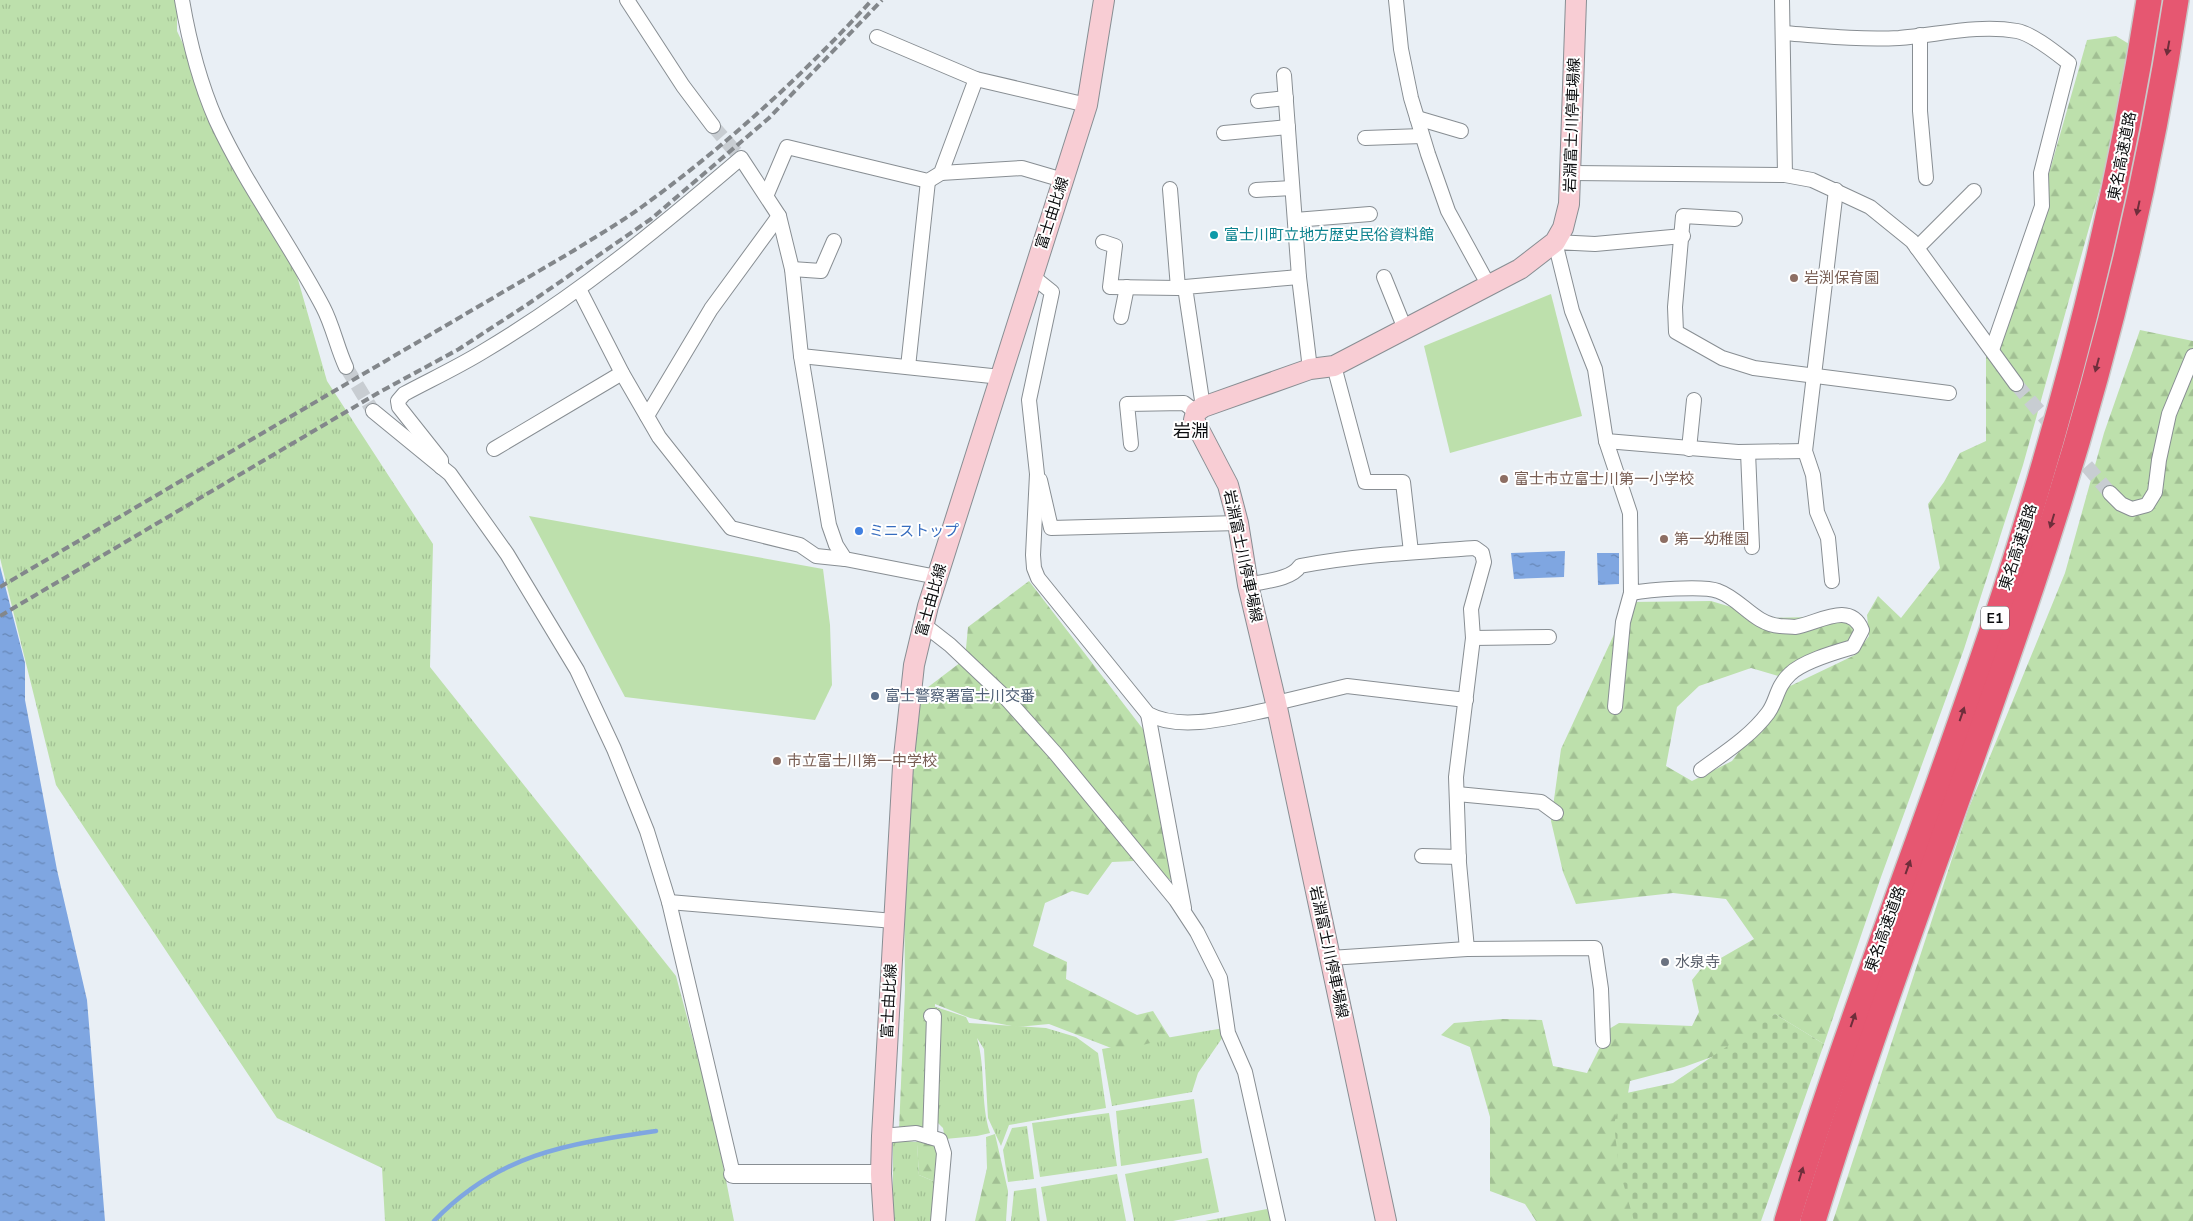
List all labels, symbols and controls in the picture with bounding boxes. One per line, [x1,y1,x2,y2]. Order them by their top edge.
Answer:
one-way arrow [2164,41,2172,57]
street label: 岩淵富士川停車場線 [1560,57,1584,193]
street label: 東名高速道路 [2104,110,2140,202]
street label: 富士由比線 [1031,174,1073,252]
one-way arrow [2134,200,2142,215]
place label: 富士川町立地方歴史民俗資料館 [1224,225,1434,245]
marker: 富士川町立地方歴史民俗資料館 [1208,229,1220,241]
place label: 岩渕保育園 [1804,268,1879,288]
marker: 岩渕保育園 [1788,272,1800,284]
one-way arrow [2093,358,2101,373]
district label: 岩淵 [1173,419,1209,443]
place label: 富士市立富士川第一小学校 [1514,469,1694,489]
marker: 富士市立富士川第一小学校 [1498,473,1510,485]
street label: 岩淵富士川停車場線 [1219,488,1267,624]
street label: 東名高速道路 [1995,501,2041,593]
one-way arrow [2048,514,2056,529]
place label: ミニストップ [869,521,959,541]
marker: ミニストップ [853,525,865,537]
place label: 第一幼稚園 [1674,529,1749,549]
marker: 第一幼稚園 [1658,533,1670,545]
street label: 富士由比線 [911,561,951,639]
road number: E1 [1981,606,2009,630]
place label: 富士警察署富士川交番 [885,686,1035,706]
marker: 富士警察署富士川交番 [869,690,881,702]
one-way arrow [1959,707,1966,722]
place label: 市立富士川第一中学校 [787,751,937,771]
marker: 市立富士川第一中学校 [771,755,783,767]
one-way arrow [1905,860,1912,875]
street label: 東名高速道路 [1860,883,1910,975]
street label: 岩淵富士川停車場線 [1305,884,1353,1020]
place label: 水泉寺 [1675,952,1720,972]
marker: 水泉寺 [1659,956,1671,968]
street label: 富士由比線 [877,963,901,1039]
one-way arrow [1850,1013,1857,1028]
one-way arrow [1798,1167,1805,1182]

